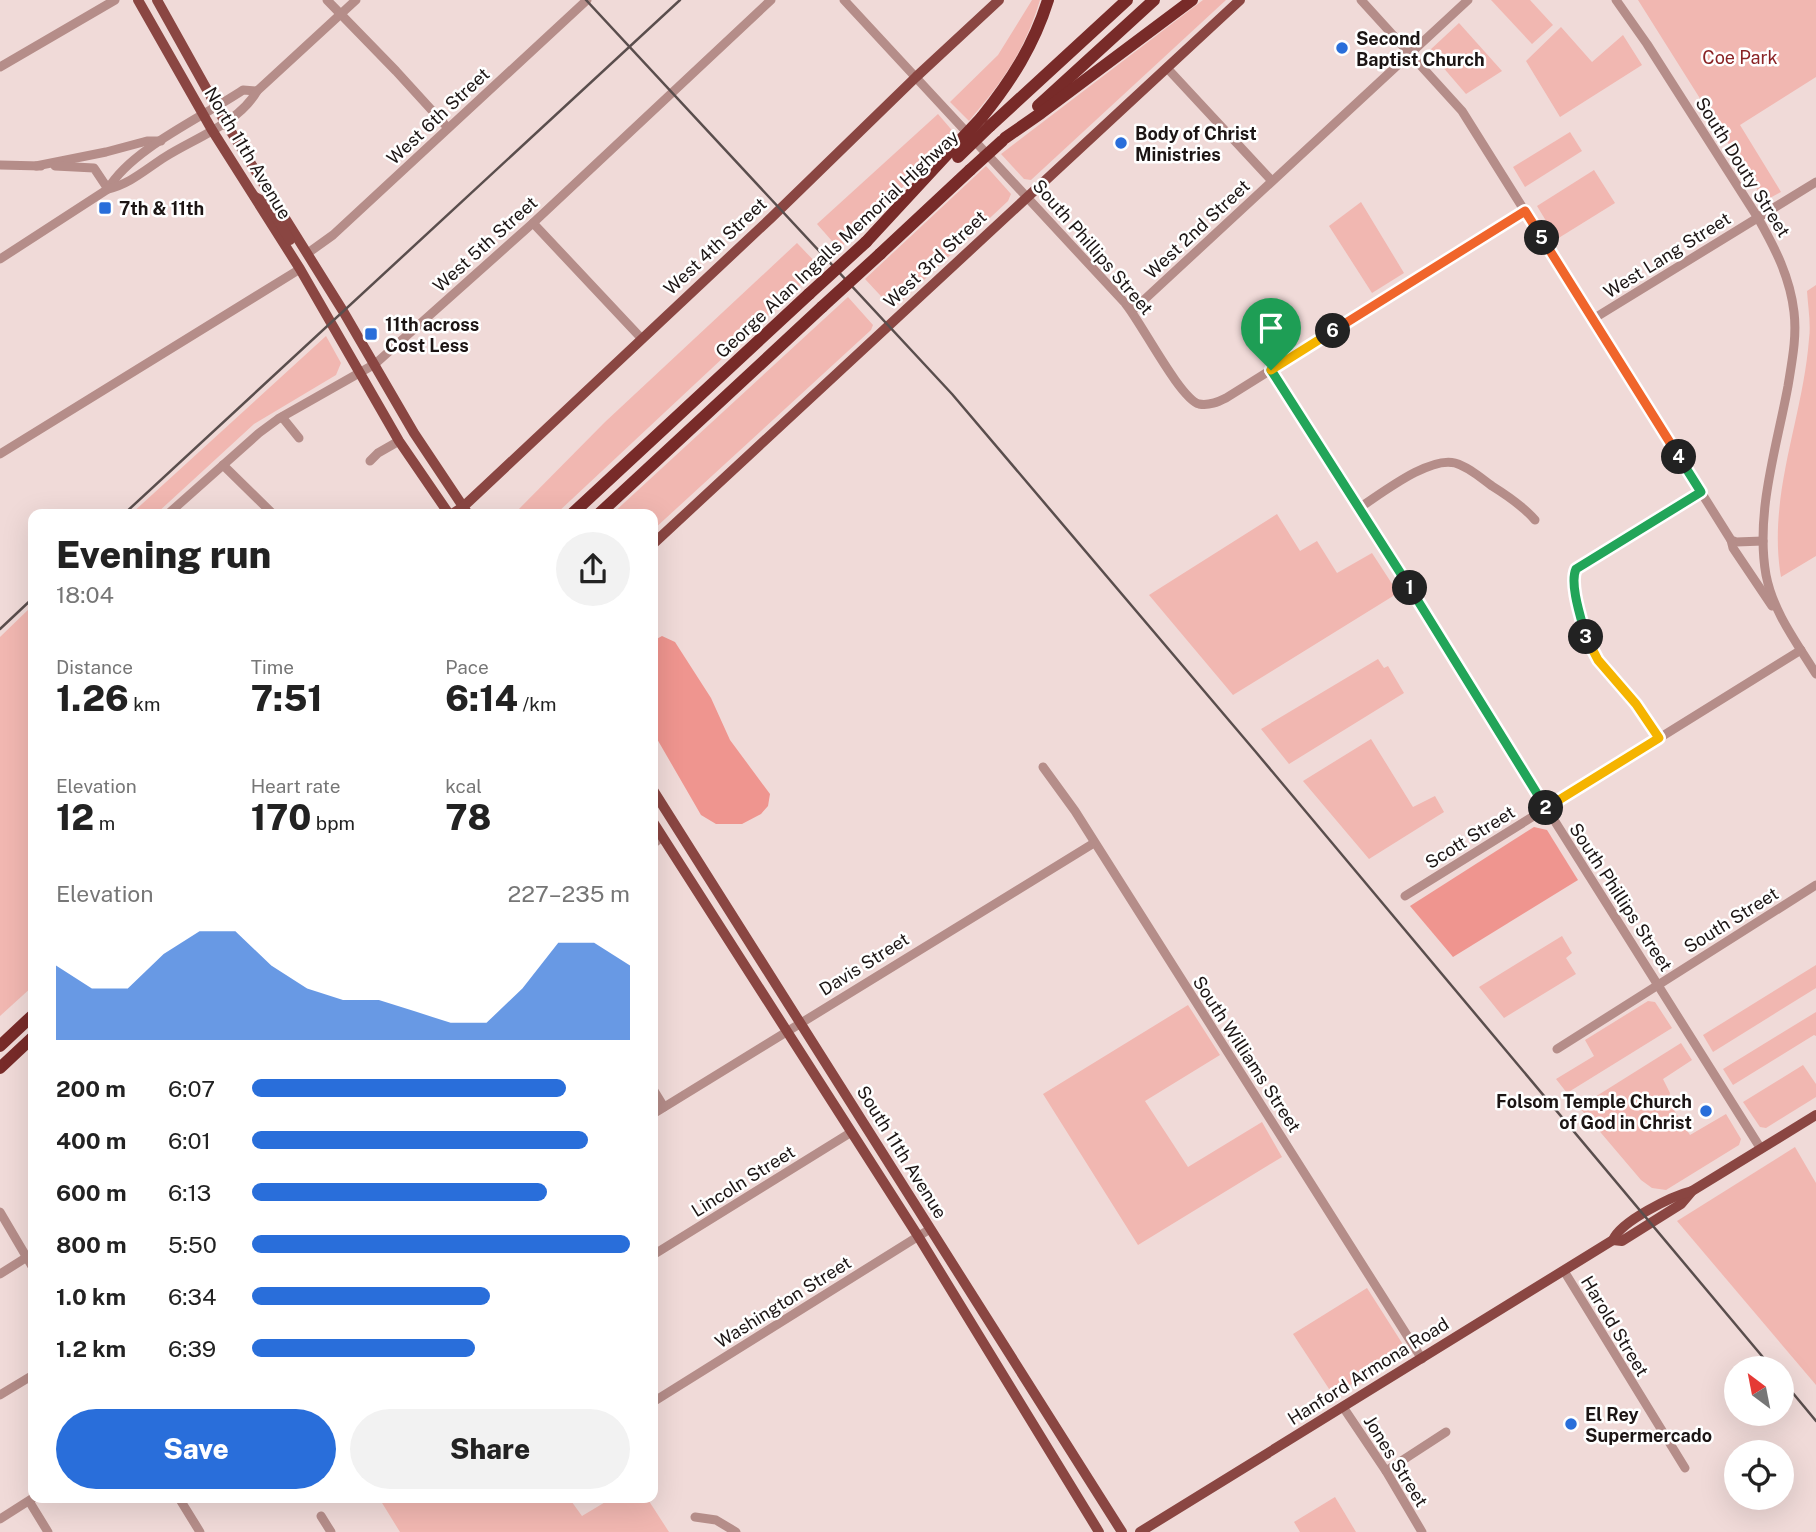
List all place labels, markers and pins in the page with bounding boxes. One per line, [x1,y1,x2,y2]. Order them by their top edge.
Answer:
place label: Second Baptist Church [1356,28,1485,70]
marker: Second Baptist Church [1334,40,1350,56]
place label: Body of Christ Ministries [1135,123,1257,165]
marker: Body of Christ Ministries [1113,135,1129,151]
place label: 7th & 11th [119,198,204,219]
marker: 7th & 11th [97,200,113,216]
pin: 5 [1524,220,1560,256]
pin [1241,298,1301,370]
place label: 11th across Cost Less [385,314,479,356]
pin: 6 [1316,314,1350,348]
marker: 11th across Cost Less [363,326,379,342]
pin: 4 [1662,440,1696,475]
pin: 1 [1392,570,1428,606]
pin: 3 [1568,620,1604,654]
pin: 2 [1528,790,1564,826]
place label: Folsom Temple Church of God in Christ [1496,1091,1692,1133]
marker: Folsom Temple Church of God in Christ [1698,1103,1714,1119]
place label: El Rey Supermercado [1585,1404,1712,1446]
marker: El Rey Supermercado [1563,1416,1579,1432]

